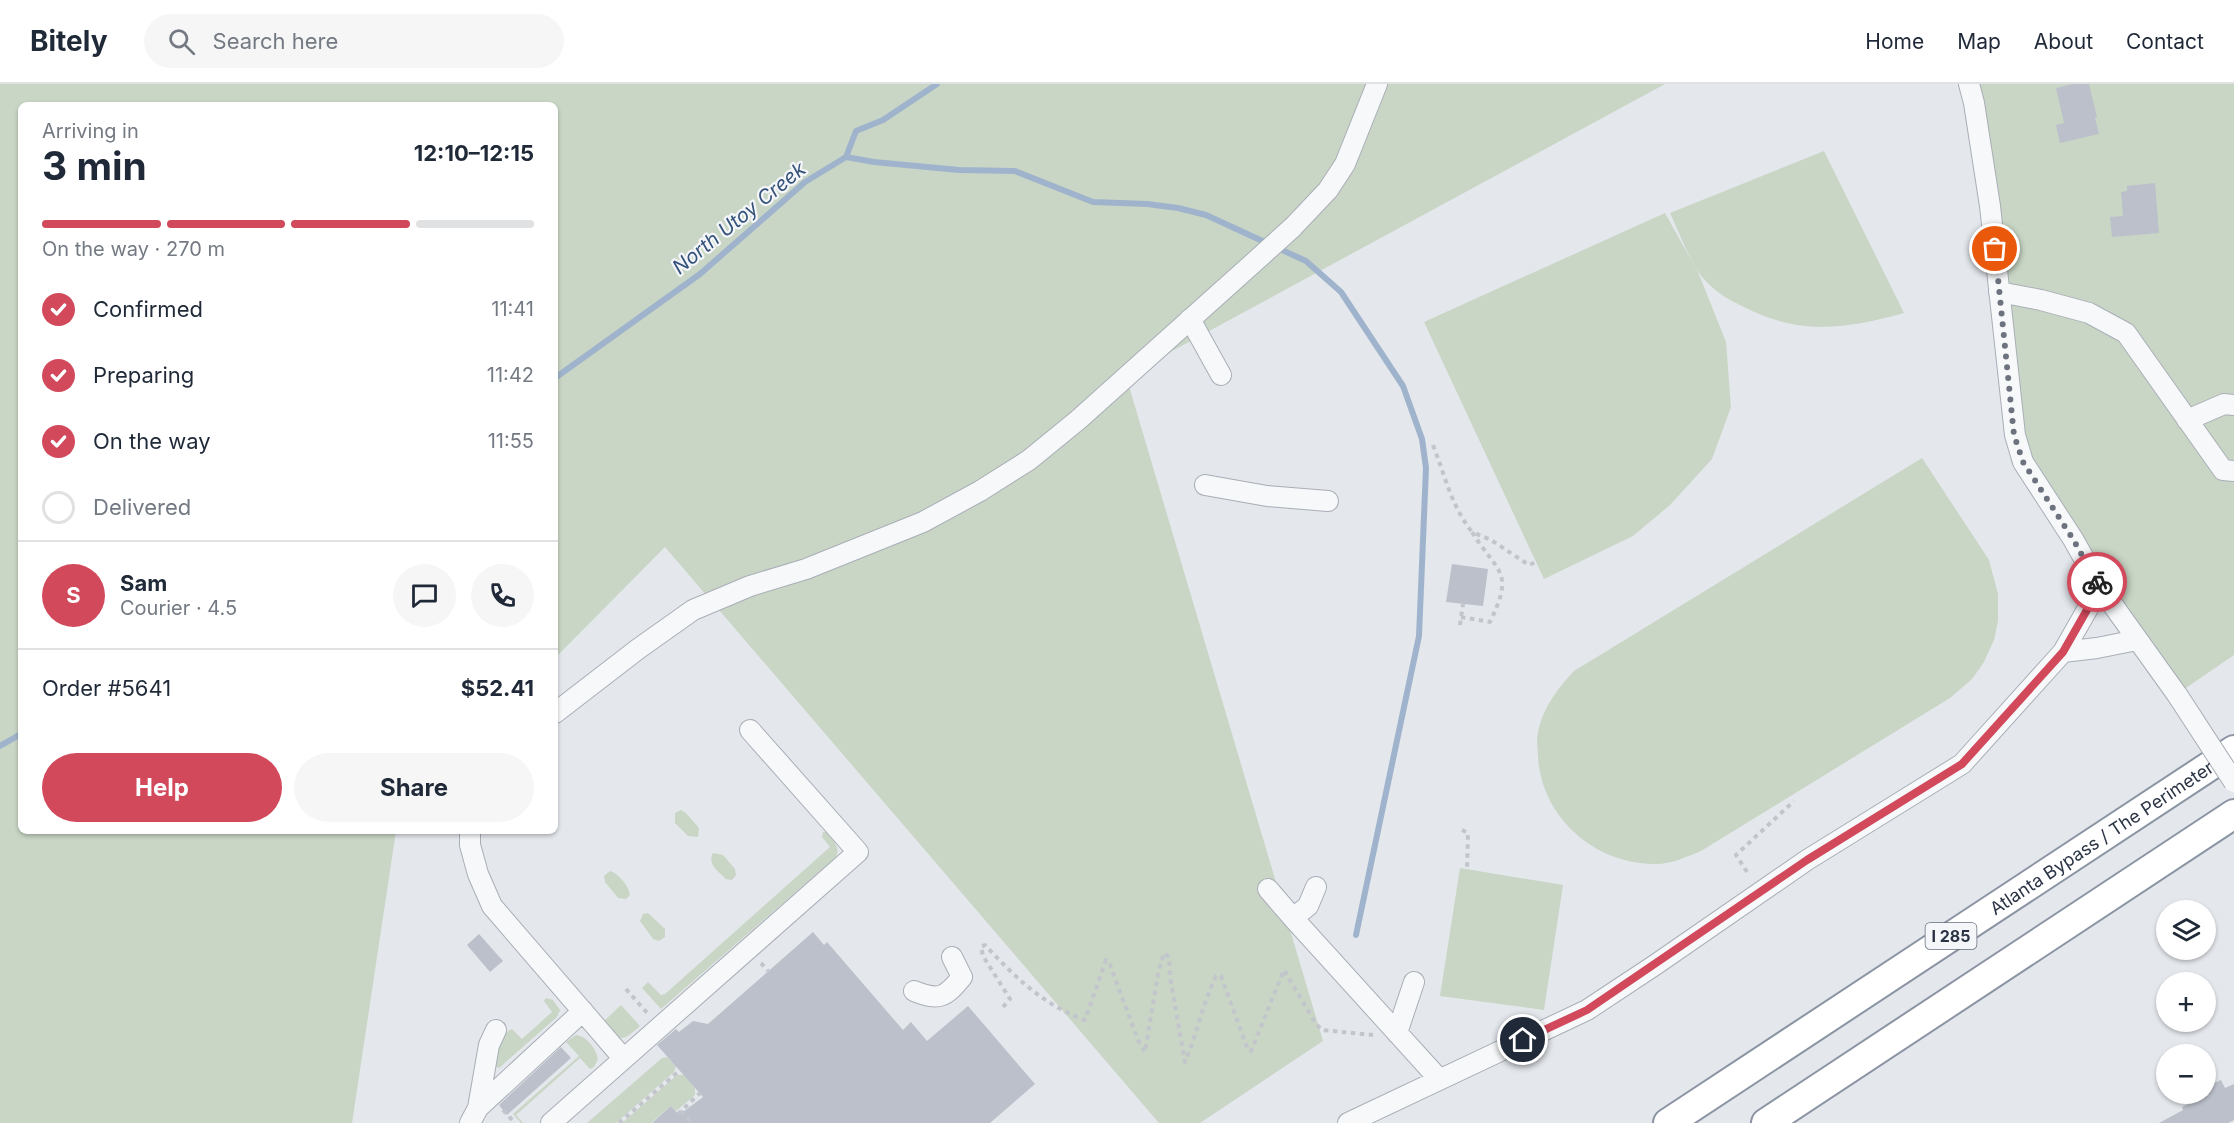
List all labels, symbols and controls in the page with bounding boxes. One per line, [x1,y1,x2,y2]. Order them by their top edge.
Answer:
search box [144,14,564,68]
text: Bitely [30,24,108,58]
icon: search [165,25,198,58]
text: Search here [213,28,338,54]
text: Home [1865,29,1924,54]
text: Map [1957,29,2001,54]
text: About [2034,29,2093,54]
text: Contact [2126,29,2204,54]
text: Arriving in [42,119,139,143]
text: 12:10–12:15 [414,140,534,166]
text: 3 min [42,142,147,189]
water label: North Utoy Creek [668,156,811,279]
pin [1969,223,2020,274]
icon: bag [1978,232,2011,265]
text: On the way · 270 m [42,237,225,261]
icon: check [42,293,75,326]
text: Confirmed [93,296,203,322]
text: 11:41 [491,297,534,321]
icon: check [42,359,75,392]
text: Preparing [93,362,194,388]
text: 11:42 [487,363,534,387]
icon: check [42,425,75,458]
text: On the way [93,428,211,454]
text: 11:55 [488,429,534,453]
text: Delivered [93,494,191,520]
courier [2067,552,2127,612]
button: chat [393,564,456,627]
button: phone [471,564,534,627]
icon: bike [2081,566,2114,599]
text: Sam [120,570,167,596]
text: S [66,582,81,608]
text: Courier · 4.5 [120,596,237,620]
text: Order #5641 [42,675,171,701]
text: $52.41 [461,675,534,701]
button: Help [42,753,282,822]
button: Share [294,753,534,822]
street label: Atlanta Bypass / The Perimeter [1986,756,2217,919]
map controls [2156,900,2216,1104]
button: layers [2156,900,2216,960]
road number: I 285 [1926,923,1976,949]
button: + [2156,972,2216,1032]
pin [1497,1014,1548,1065]
icon: home [1506,1023,1539,1056]
button: − [2156,1044,2216,1104]

